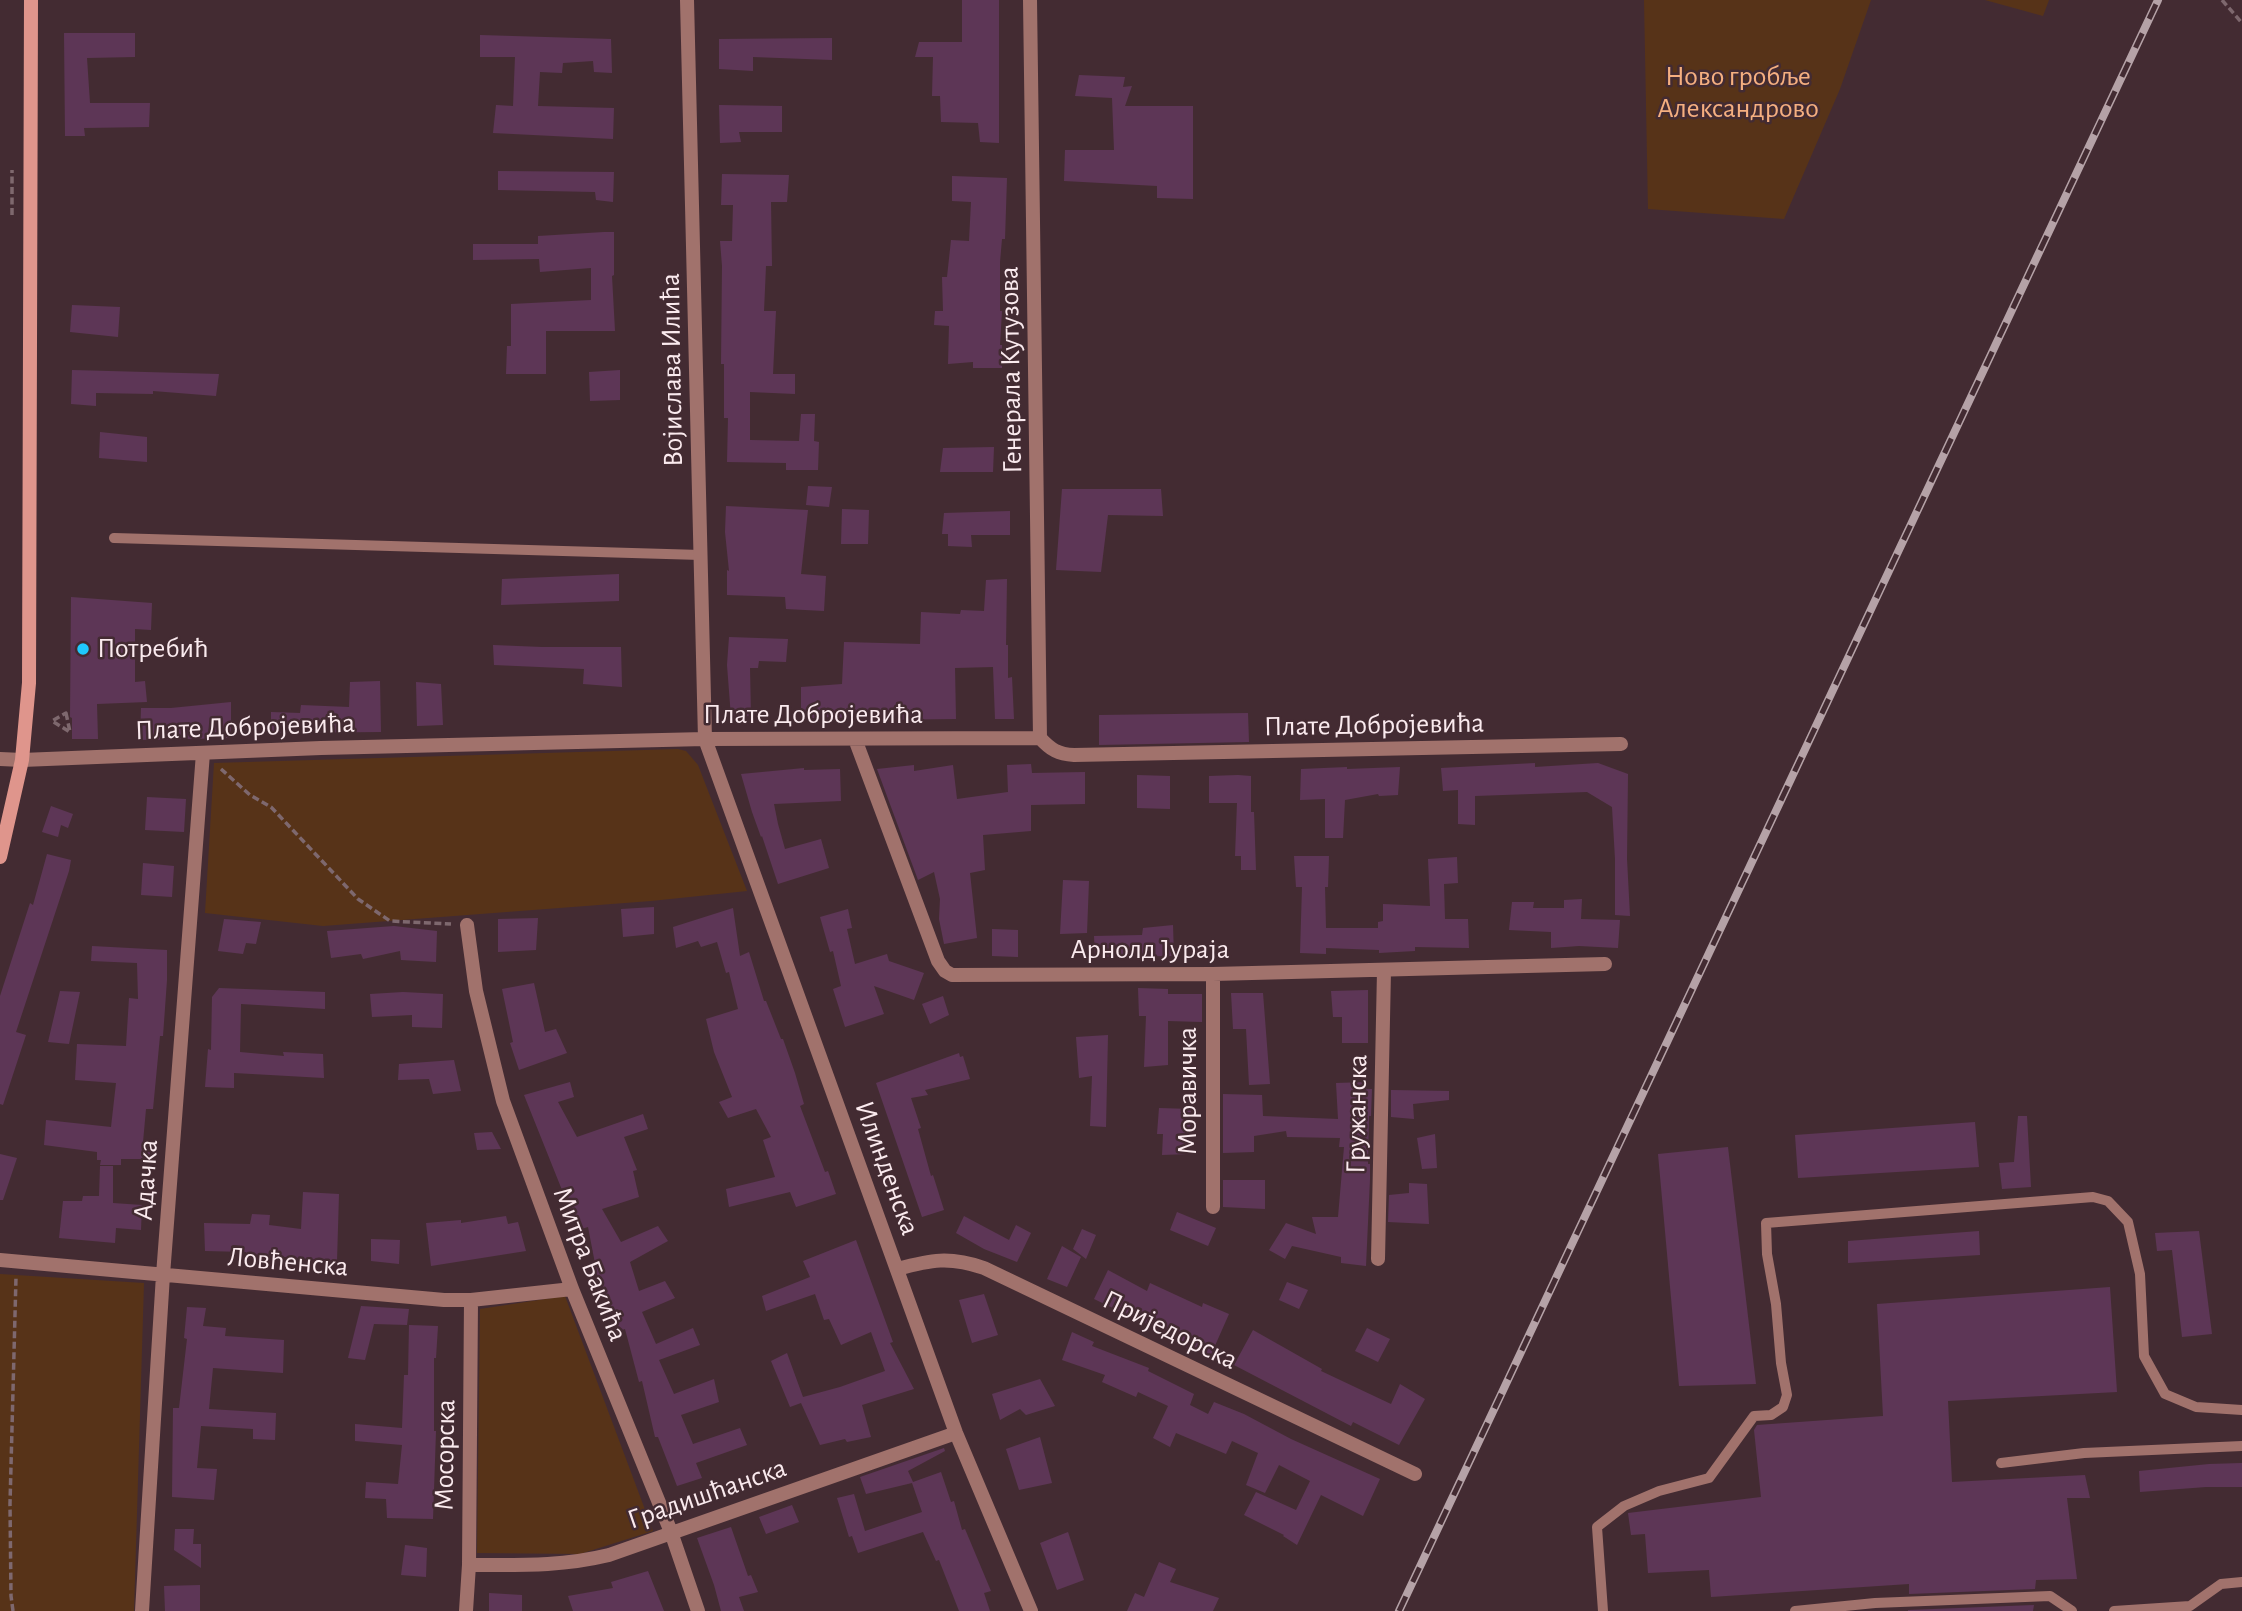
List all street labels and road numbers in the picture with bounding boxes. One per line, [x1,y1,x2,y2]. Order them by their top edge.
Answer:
street label: Генерала Кутузова [992,266,1030,474]
street label: Војислава Илића [654,273,690,467]
street label: Плате Добројевића [703,698,923,732]
street label: Плате Добројевића [134,706,356,748]
street label: Плате Добројевића [1264,706,1484,744]
street label: Арнолд Јураја [1071,933,1229,967]
street label: Моравичка [1171,1027,1205,1155]
street label: Гружанска [1339,1054,1375,1174]
street label: Илинденска [847,1096,927,1240]
street label: Адачка [126,1138,166,1222]
street label: Митра Бакића [545,1182,635,1346]
street label: Ловћенска [226,1240,350,1284]
street label: Приједорска [1097,1283,1243,1377]
street label: Мосорска [427,1399,463,1511]
street label: Градишћанска [623,1451,791,1537]

